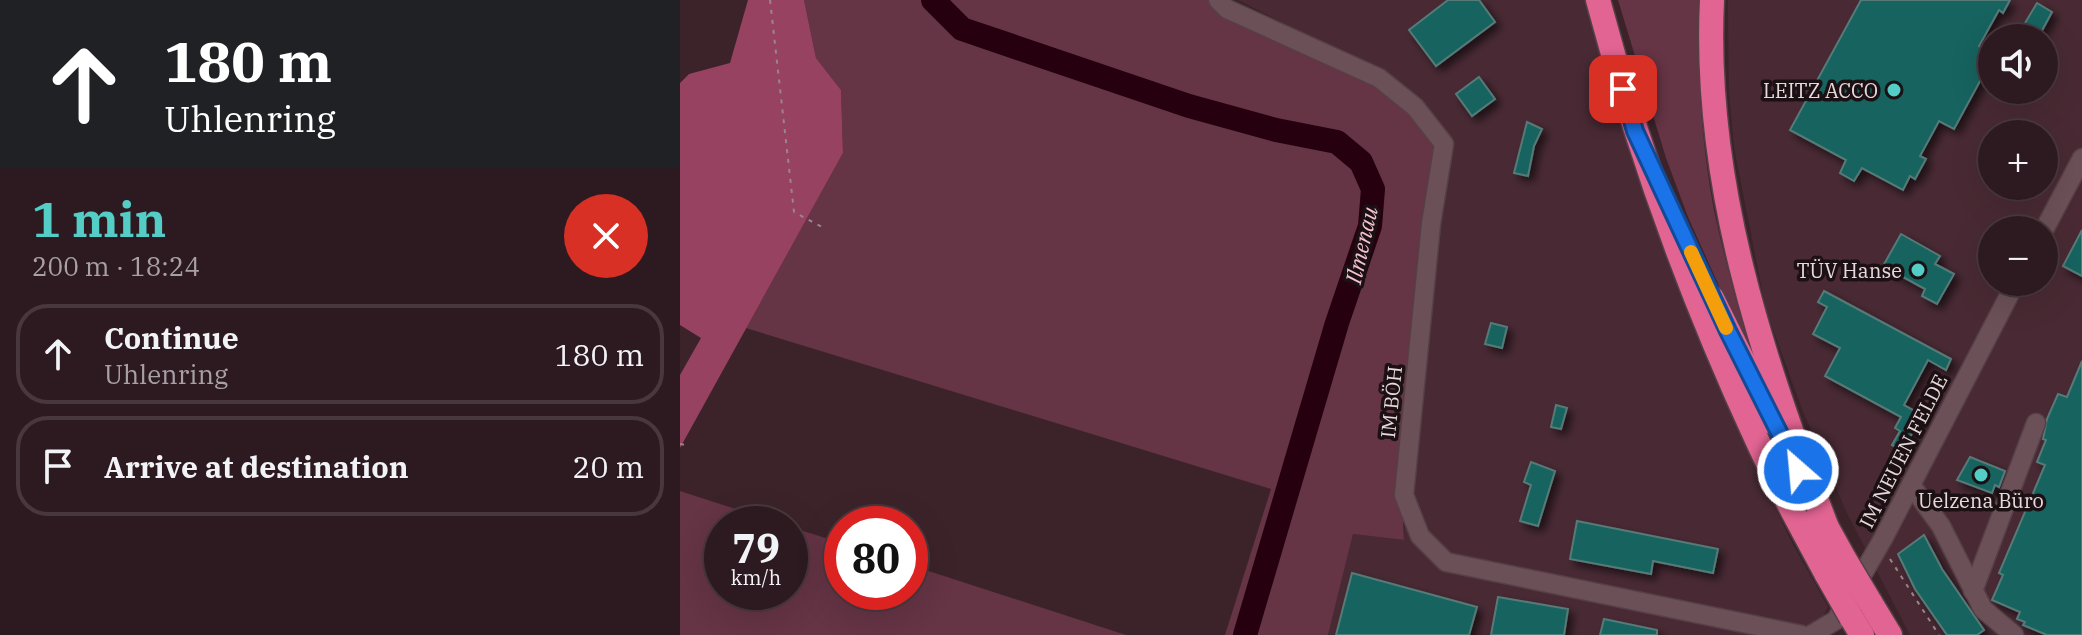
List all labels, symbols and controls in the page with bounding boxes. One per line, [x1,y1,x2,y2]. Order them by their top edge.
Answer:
map controls [1978,24,2058,296]
button: sound [1978,24,2058,104]
text: 180 m [164,25,332,97]
icon: ahead [32,32,136,136]
pin [1589,55,1657,123]
icon: arrive [1601,67,1645,111]
place label: LEITZ ACCO [1763,77,1878,104]
marker: LEITZ ACCO [1885,81,1903,99]
text: Uhlenring [164,95,336,142]
button: + [1978,120,2058,200]
text: 1 min [32,188,166,250]
button: close [564,194,648,278]
water label: Ilmenau [1338,203,1384,287]
button: − [1978,216,2058,296]
text: 200 m · 18:24 [32,249,200,283]
place label: TÜV Hanse [1796,257,1902,284]
marker: TÜV Hanse [1909,261,1927,279]
text: Continue [104,318,239,357]
icon: ahead [36,332,80,376]
text: 180 m [554,335,644,374]
text: Uhlenring [104,357,228,391]
street label: IM BÖH [1374,365,1408,439]
street label: IM NEUEN FELDE [1853,369,1953,533]
position arrow [1756,428,1840,512]
icon: arrive [36,444,80,488]
text: Arrive at destination [104,447,409,486]
text: 20 m [572,447,644,486]
marker: Uelzena Büro [1972,466,1990,484]
place label: Uelzena Büro [1918,487,2044,514]
speed limit sign: 80 [824,506,928,610]
text: 79 [732,522,780,574]
text: km/h [731,564,781,591]

